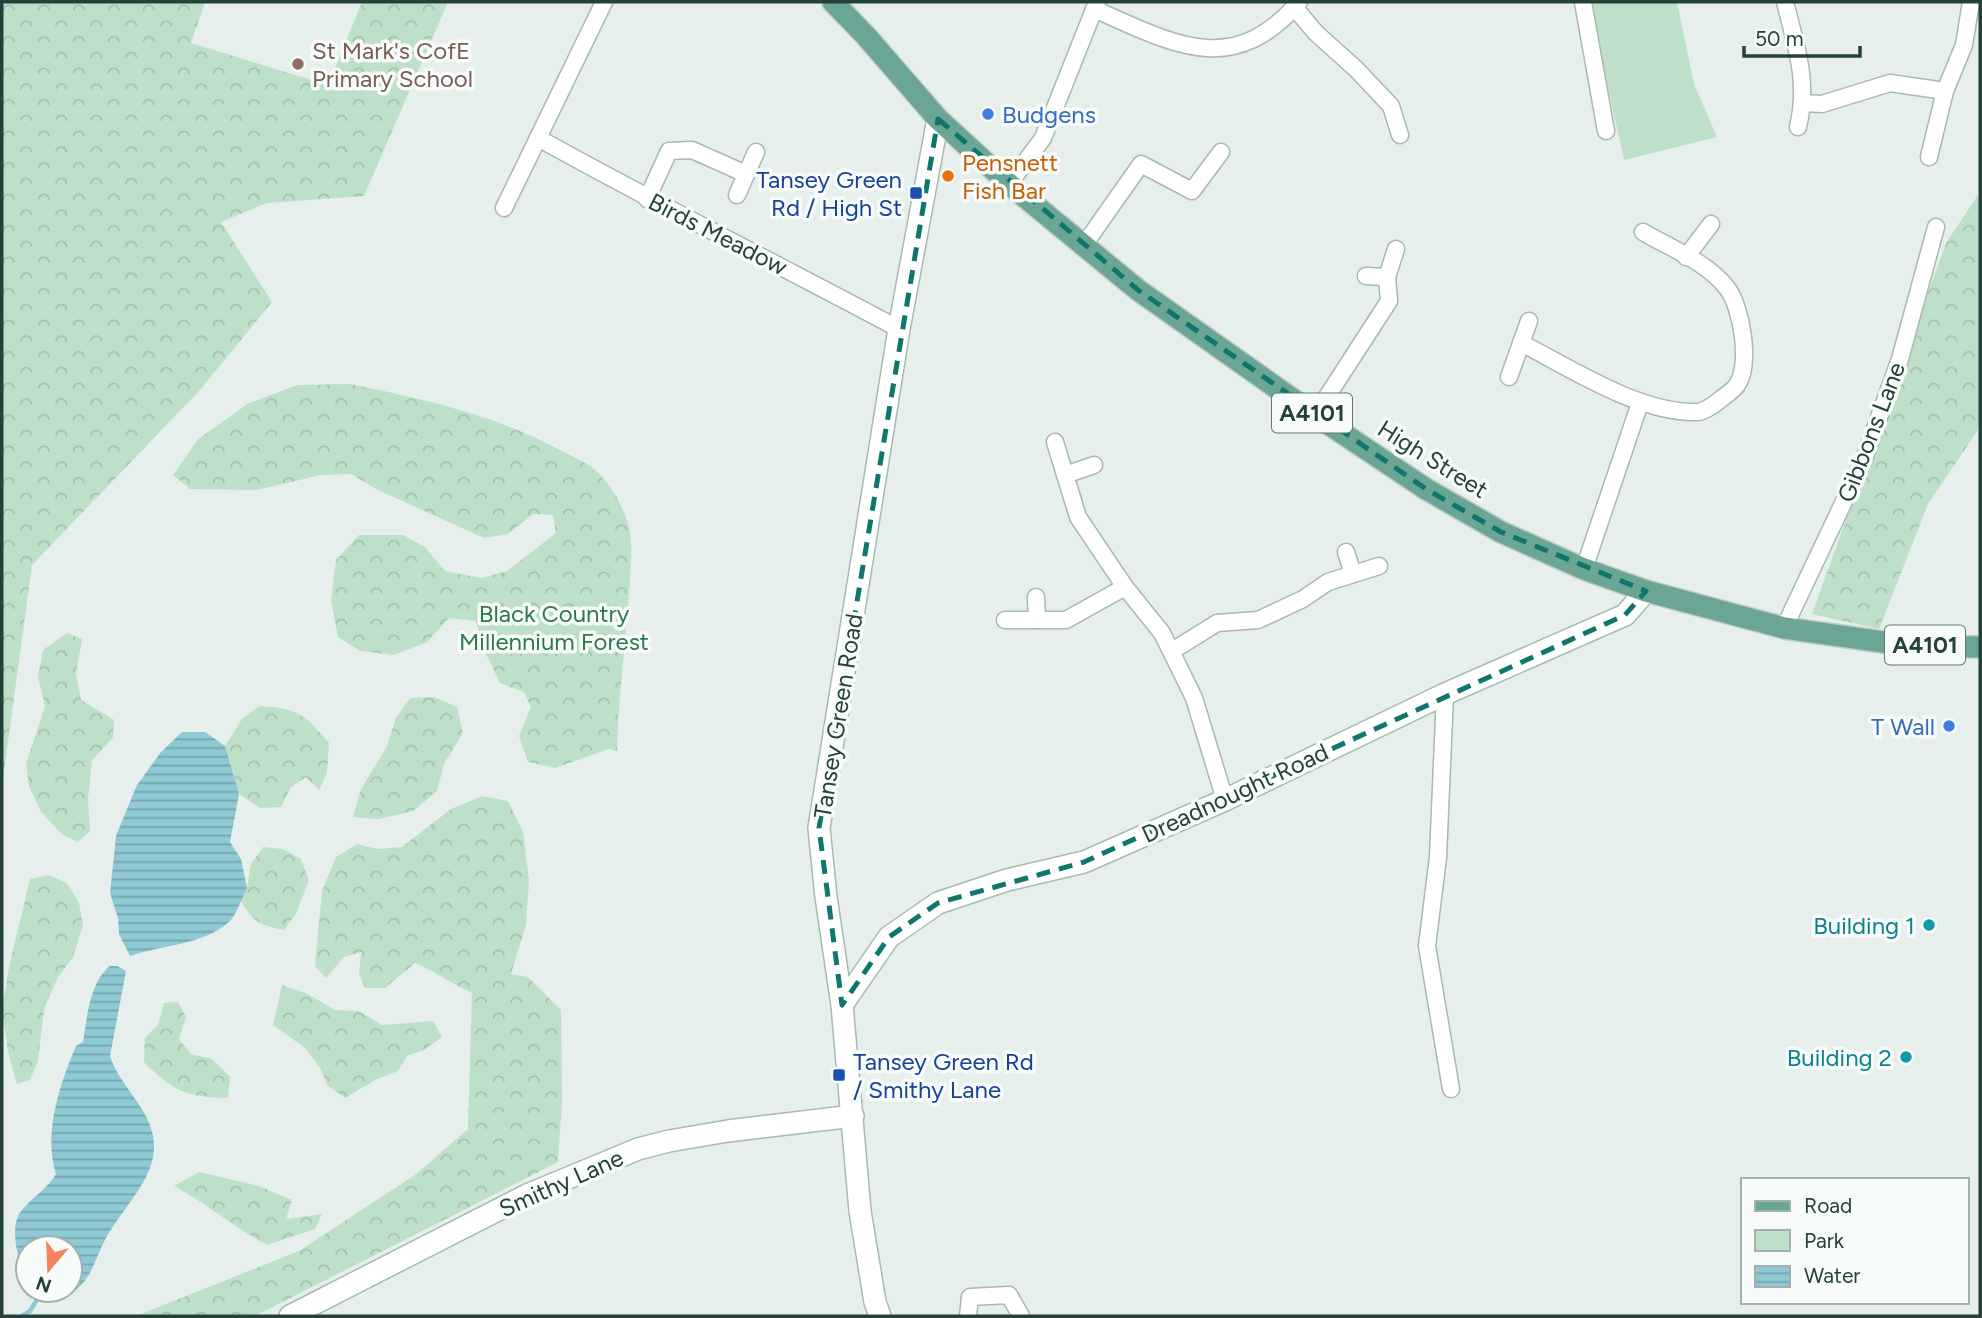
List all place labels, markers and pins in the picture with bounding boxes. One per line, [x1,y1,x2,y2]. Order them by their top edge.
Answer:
place label: St Mark's CofE Primary School [312,36,473,93]
marker: St Mark's CofE Primary School [290,56,306,72]
place label: Budgens [1002,100,1096,129]
marker: Budgens [980,106,996,122]
place label: Pensnett Fish Bar [962,148,1058,205]
place label: Tansey Green Rd / High St [756,165,902,222]
marker: Pensnett Fish Bar [940,168,956,184]
marker: Tansey Green Rd / High St [908,185,924,201]
place label: T Wall [1871,712,1935,741]
marker: T Wall [1941,718,1957,734]
place label: Building 1 [1813,911,1915,940]
marker: Building 1 [1921,917,1937,933]
place label: Building 2 [1787,1043,1892,1072]
place label: Tansey Green Rd / Smithy Lane [853,1047,1034,1104]
marker: Building 2 [1898,1049,1914,1065]
marker: Tansey Green Rd / Smithy Lane [831,1067,847,1083]

